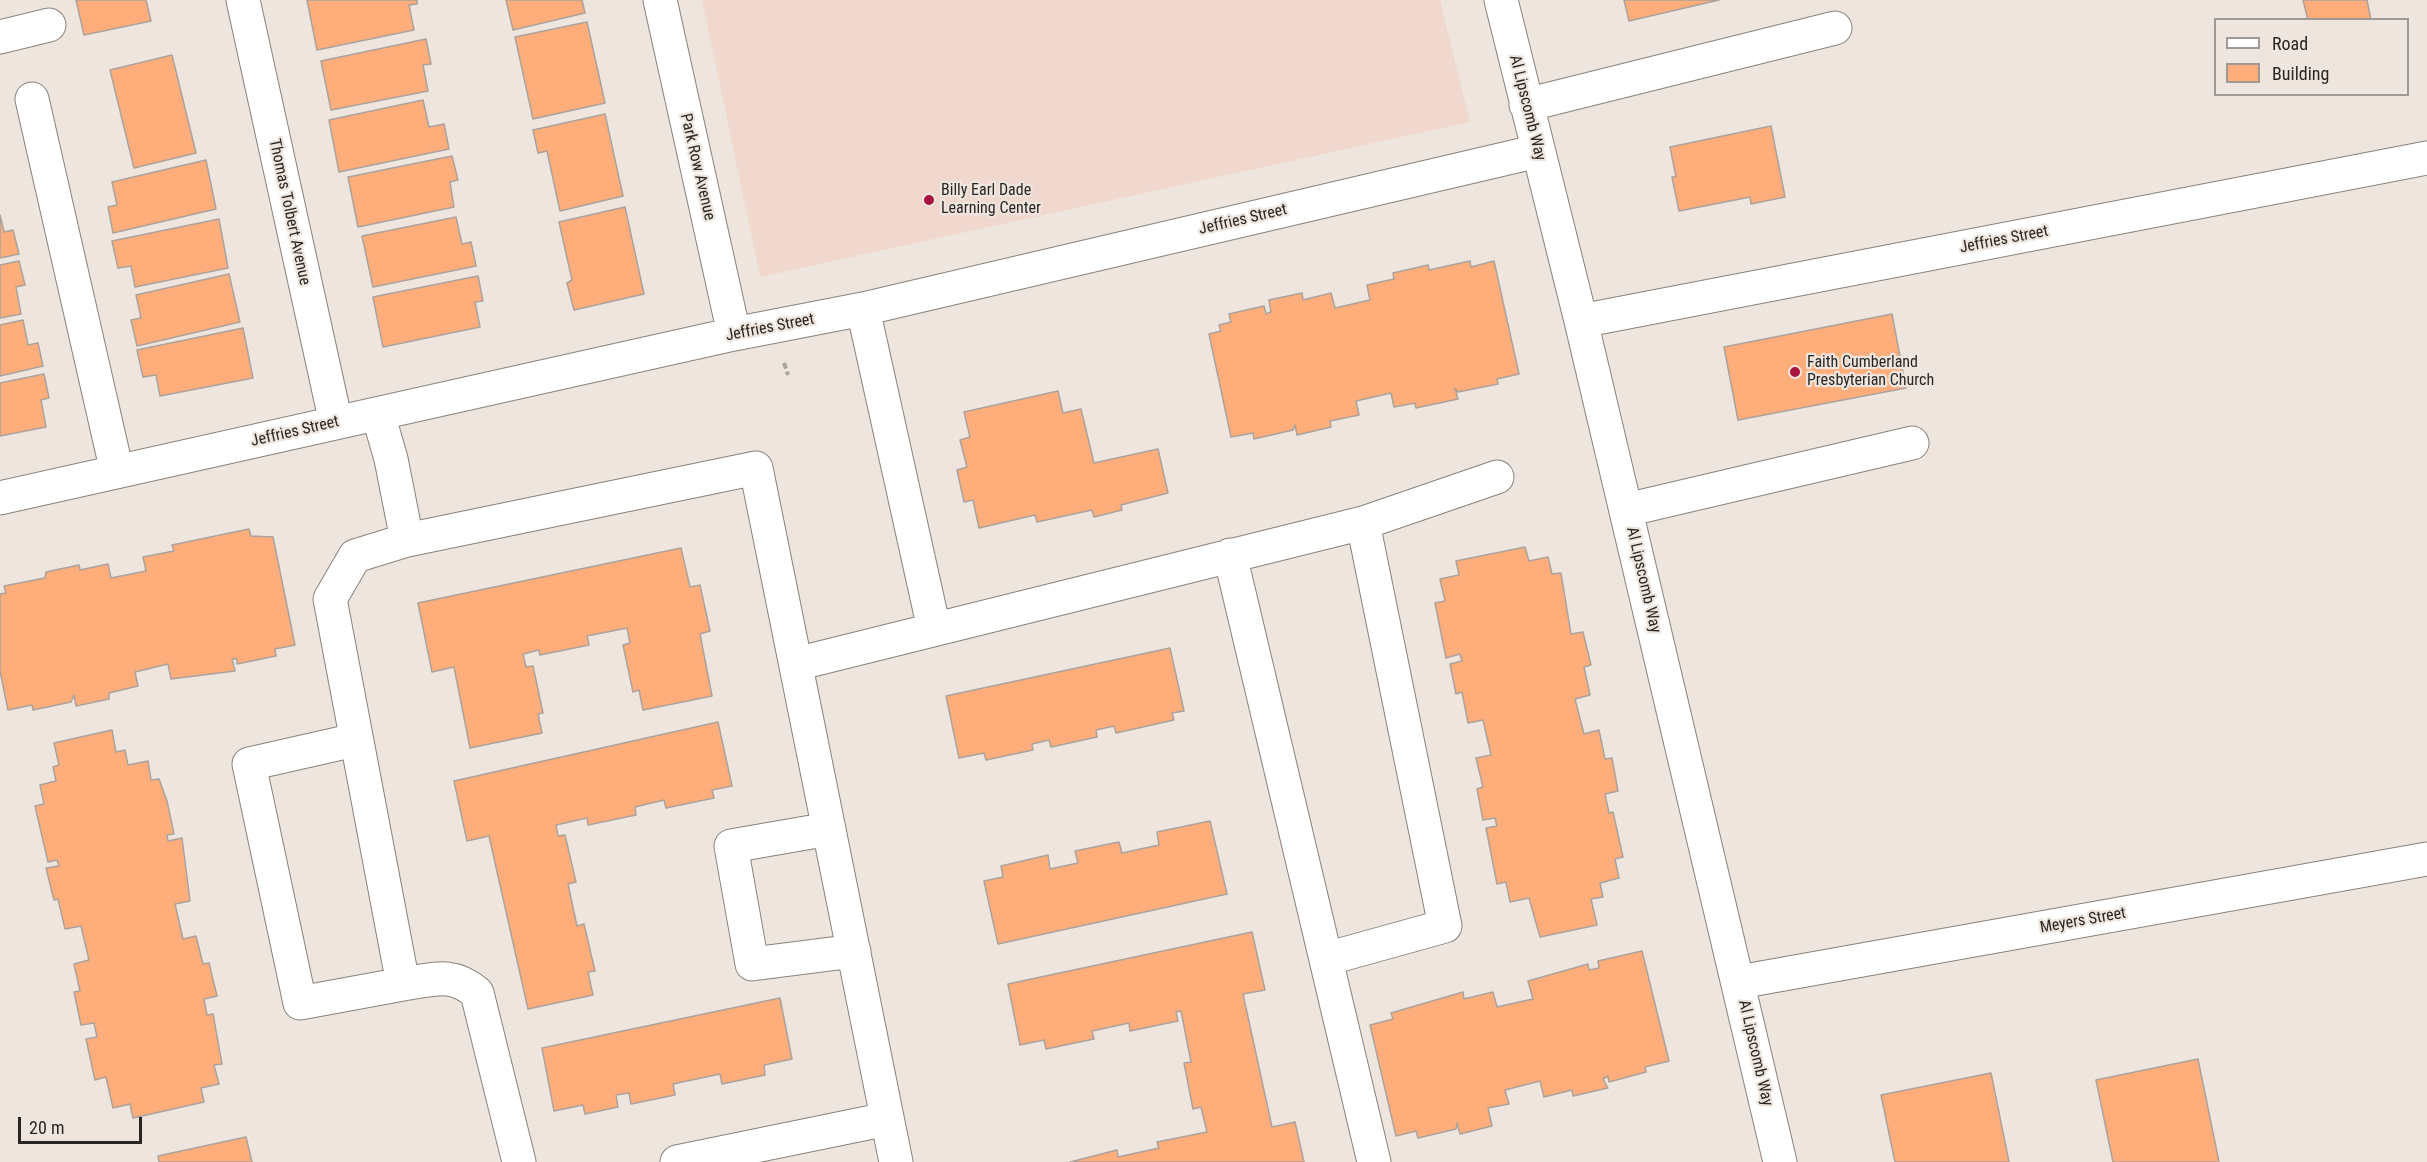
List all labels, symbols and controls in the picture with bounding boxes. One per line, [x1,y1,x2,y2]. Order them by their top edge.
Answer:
legend [2214,18,2409,96]
text: Road [2272,33,2308,54]
street label: Al Lipscomb Way [1505,53,1549,163]
text: Building [2272,63,2329,84]
street label: Park Row Avenue [675,112,719,222]
street label: Thomas Tolbert Avenue [264,137,314,287]
place label: Billy Earl Dade Learning Center [941,181,1041,219]
marker: Billy Earl Dade Learning Center [922,193,936,207]
street label: Jeffries Street [1197,201,1289,239]
street label: Jeffries Street [1958,222,2050,258]
street label: Jeffries Street [724,310,816,346]
place label: Faith Cumberland Presbyterian Church [1807,353,1934,391]
marker: Faith Cumberland Presbyterian Church [1788,365,1802,379]
street label: Jeffries Street [249,413,341,451]
street label: Al Lipscomb Way [1621,525,1665,635]
street label: Meyers Street [2039,904,2127,938]
street label: Al Lipscomb Way [1733,998,1777,1108]
scale bar [21,1105,146,1143]
text: 20 m [29,1117,64,1138]

